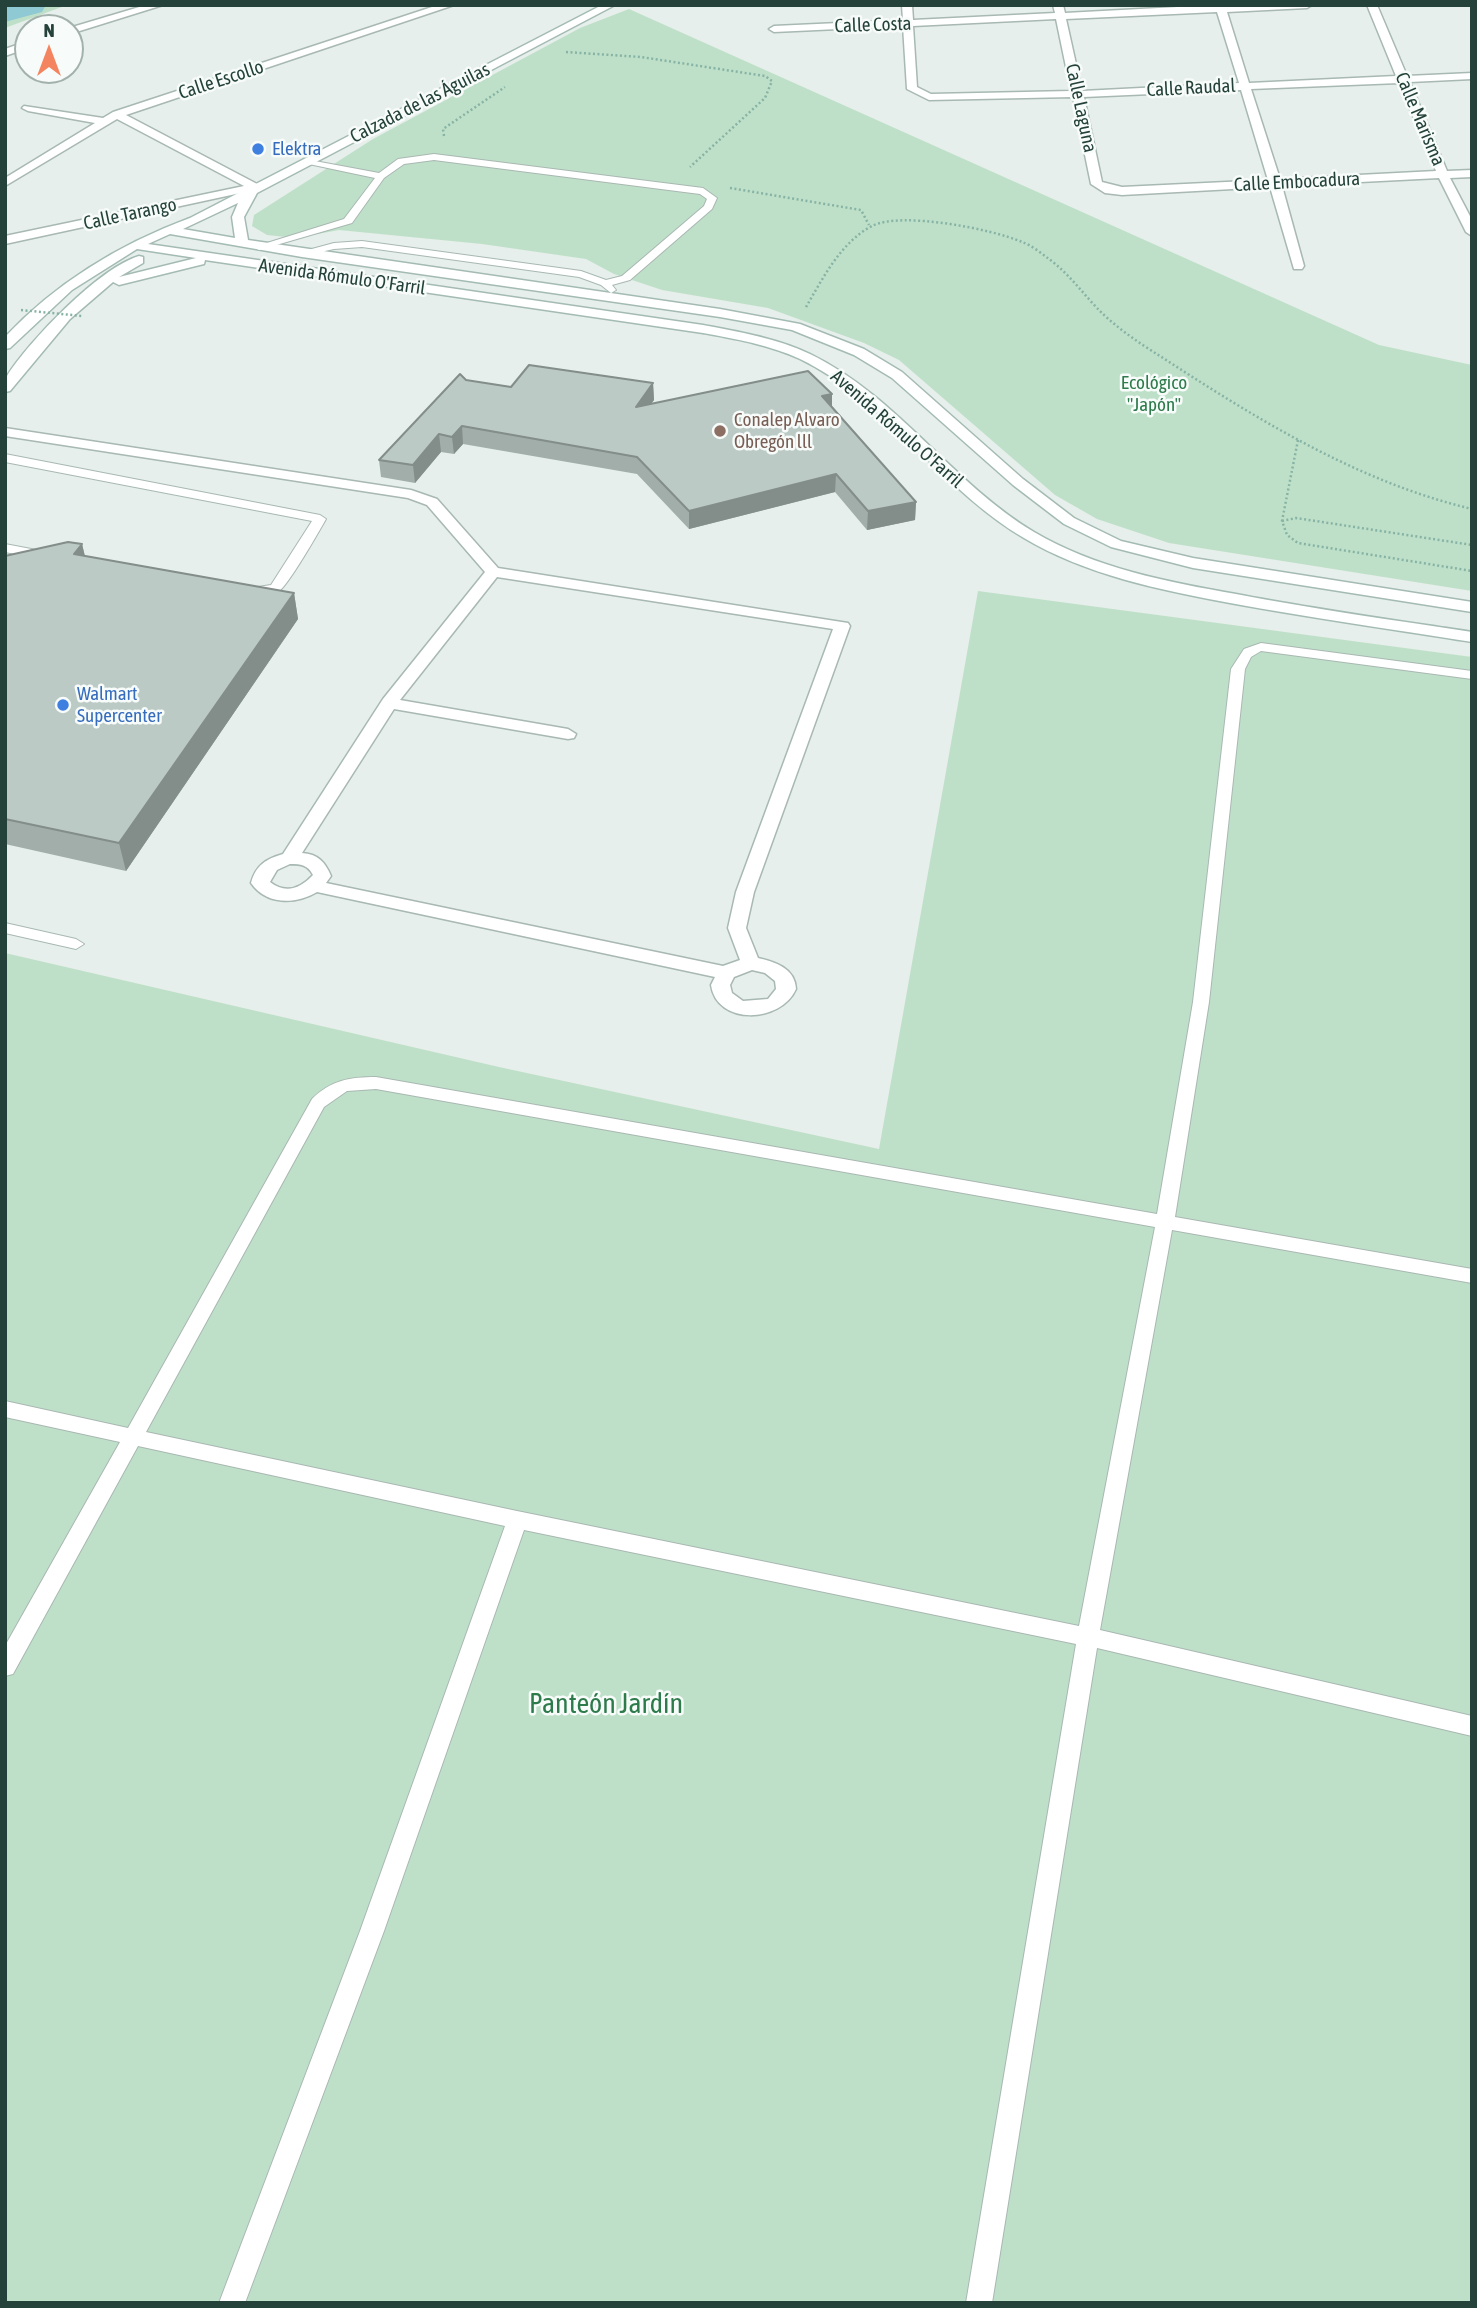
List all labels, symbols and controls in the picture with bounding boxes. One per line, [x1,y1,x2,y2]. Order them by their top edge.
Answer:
street label: Calle Costa [834,12,912,38]
north arrow [14,14,84,84]
text: N [43,19,55,41]
street label: Calle Escollo [176,56,266,104]
street label: Calzada de las Águilas [346,58,494,148]
street label: Calle Laguna [1060,62,1102,154]
street label: Calle Marisma [1390,69,1450,169]
street label: Calle Raudal [1146,74,1236,102]
place label: Elektra [272,138,321,160]
marker: Elektra [250,141,266,157]
street label: Calle Embocadura [1233,167,1361,197]
street label: Calle Tarango [81,193,179,235]
street label: Avenida Rómulo O'Farril [257,254,427,300]
street label: Avenida Rómulo O'Farril [826,365,968,493]
park label: Ecológico "Japón" [1121,372,1187,416]
place label: Conalep Alvaro Obregón lll [734,409,840,453]
marker: Conalep Alvaro Obregón lll [712,423,728,439]
place label: Walmart Supercenter [77,683,162,727]
marker: Walmart Supercenter [55,697,71,713]
park label: Panteón Jardín [529,1687,683,1721]

